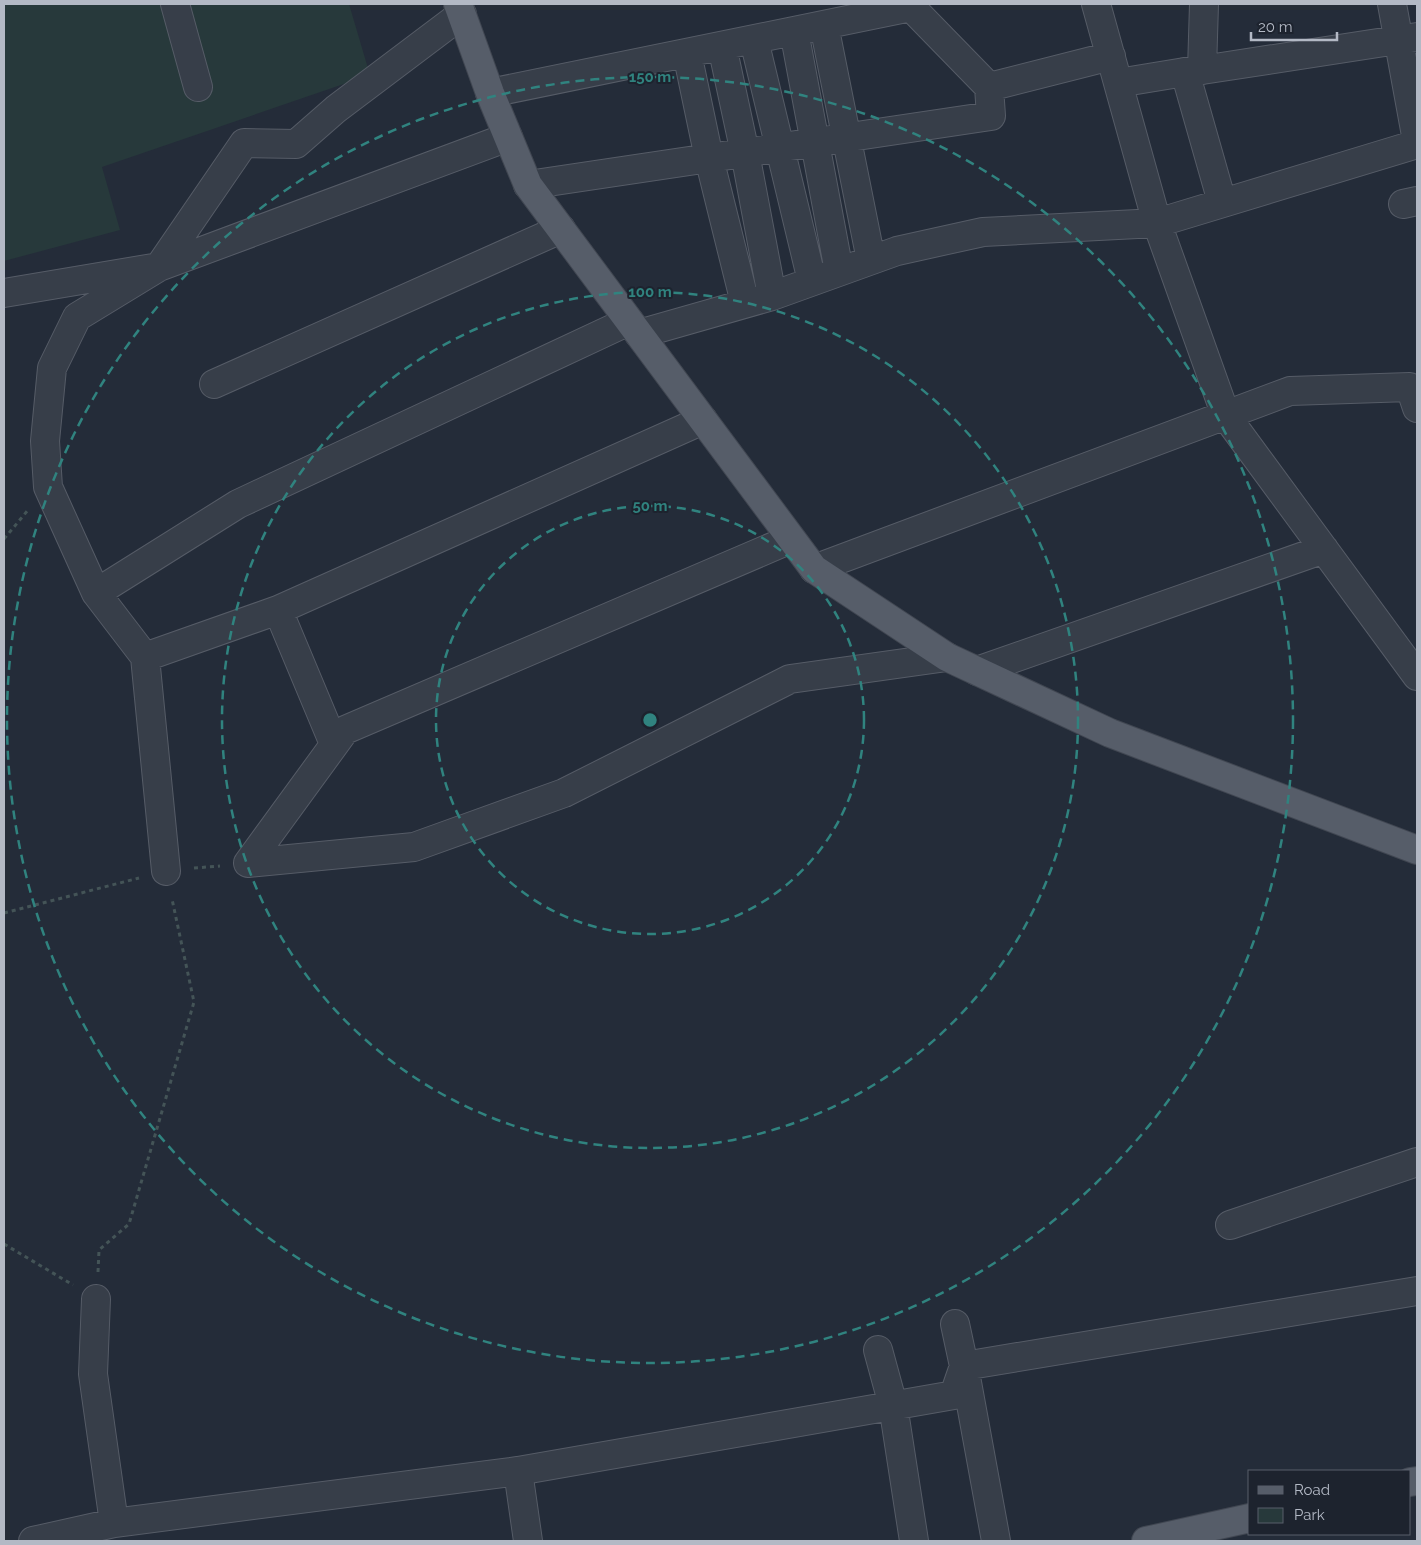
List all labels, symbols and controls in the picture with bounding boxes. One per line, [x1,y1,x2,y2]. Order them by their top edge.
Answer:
scale bar [1251,10,1337,42]
text: 20 m [1258,18,1293,36]
text: 150 m [629,68,671,86]
text: 100 m [628,283,672,301]
text: 50 m [632,497,668,515]
centre of rings [641,711,659,729]
legend [1248,1470,1411,1535]
text: Road [1294,1481,1330,1499]
text: Park [1294,1506,1325,1524]

